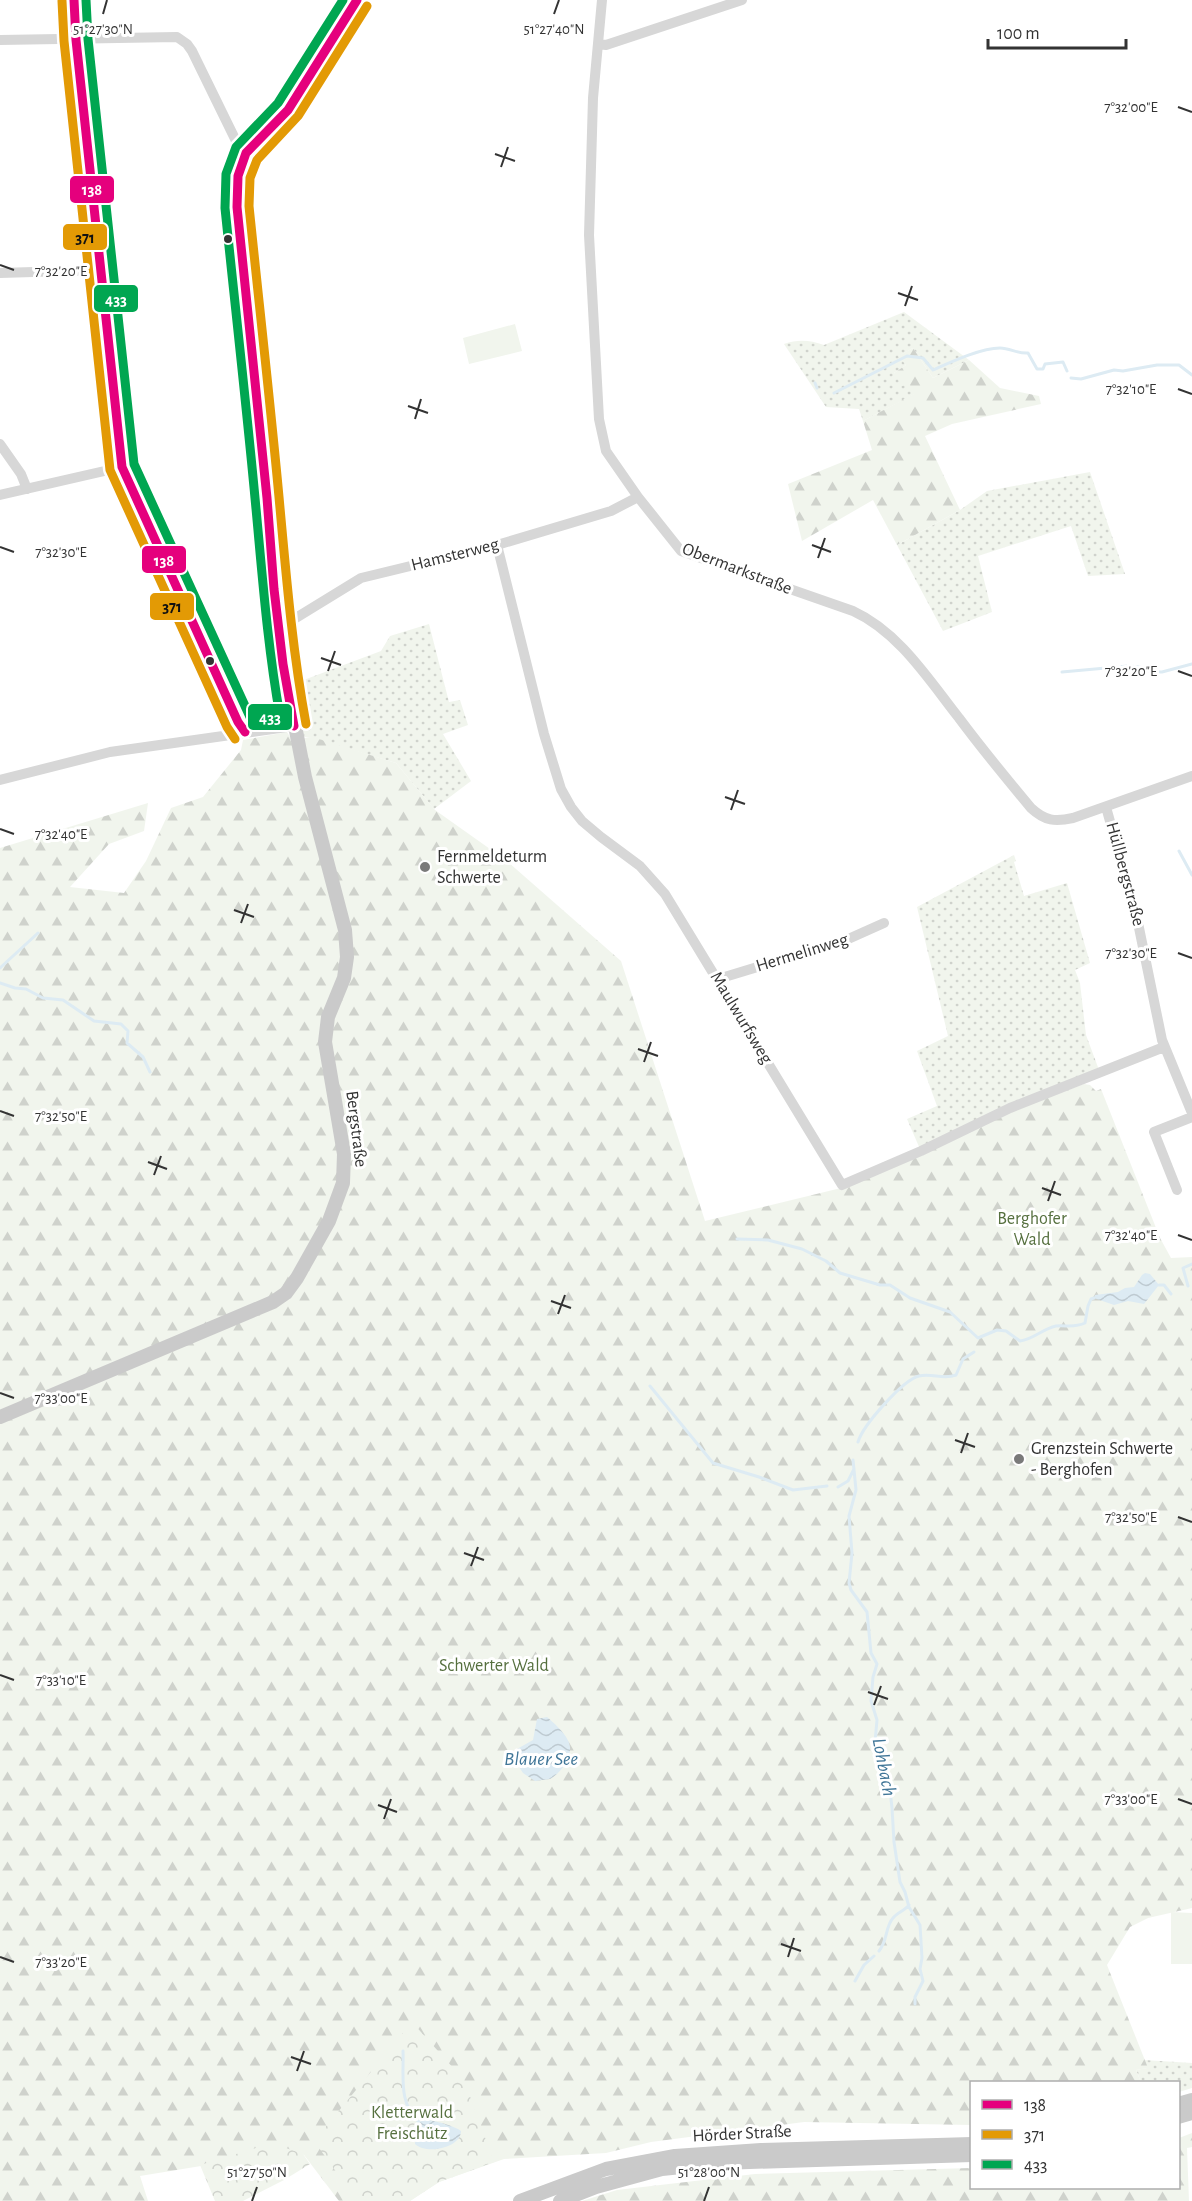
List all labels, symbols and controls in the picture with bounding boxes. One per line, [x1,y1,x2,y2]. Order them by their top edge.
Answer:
scale bar [988,12,1126,50]
text: 51°27'30"N [73,22,133,37]
text: 51°27'40"N [524,22,584,37]
text: 100 m [997,25,1040,43]
text: 7°32'00"E [1104,100,1158,115]
line badge: 138 [69,175,115,204]
text: 138 [82,182,102,198]
line badge: 371 [62,223,108,251]
text: 371 [75,230,95,246]
unlabelled marker [222,233,234,245]
text: 7°32'20"E [35,264,87,279]
line badge: 433 [93,284,139,313]
text: 433 [105,292,127,308]
text: 7°32'10"E [1106,382,1156,397]
street label: Hamsterweg [409,535,501,575]
street label: Obermarkstraße [680,540,794,598]
text: 7°32'30"E [35,545,87,560]
line badge: 138 [141,545,187,574]
text: 138 [154,553,174,569]
line badge: 371 [149,592,195,621]
text: 371 [162,599,182,615]
unlabelled marker [204,655,216,667]
text: 7°32'20"E [1105,664,1157,679]
line badge: 433 [247,703,293,731]
text: 433 [259,710,281,726]
street label: Hüllbergstraße [1102,820,1148,928]
text: 7°32'40"E [35,827,87,842]
place label: Fernmeldeturm Schwerte [437,848,547,887]
marker: Fernmeldeturm Schwerte [418,860,432,874]
street label: Hermelinweg [754,930,850,976]
text: 7°32'30"E [1105,946,1157,961]
street label: Maulwurfsweg [707,969,776,1067]
street label: Bergstraße [342,1090,370,1168]
text: 7°32'50"E [35,1109,87,1124]
park label: Berghofer Wald [997,1210,1067,1249]
text: 7°32'40"E [1105,1228,1157,1243]
text: 7°33'00"E [35,1391,87,1406]
place label: Grenzstein Schwerte - Berghofen [1031,1440,1173,1479]
marker: Grenzstein Schwerte - Berghofen [1012,1452,1026,1466]
text: 7°32'50"E [1105,1510,1157,1525]
park label: Schwerter Wald [439,1657,549,1675]
text: 7°33'10"E [36,1673,86,1688]
water label: Lohbach [869,1736,899,1798]
water label: Blauer See [504,1749,578,1769]
text: 7°33'00"E [1105,1792,1157,1807]
text: 7°33'20"E [35,1955,87,1970]
legend [970,2081,1180,2189]
text: 138 [1024,2097,1046,2115]
park label: Kletterwald Freischütz [371,2104,453,2143]
street label: Hörder Straße [692,2122,792,2146]
text: 371 [1024,2127,1045,2145]
text: 433 [1024,2157,1048,2175]
text: 51°27'50"N [227,2165,287,2180]
text: 51°28'00"N [678,2165,740,2180]

